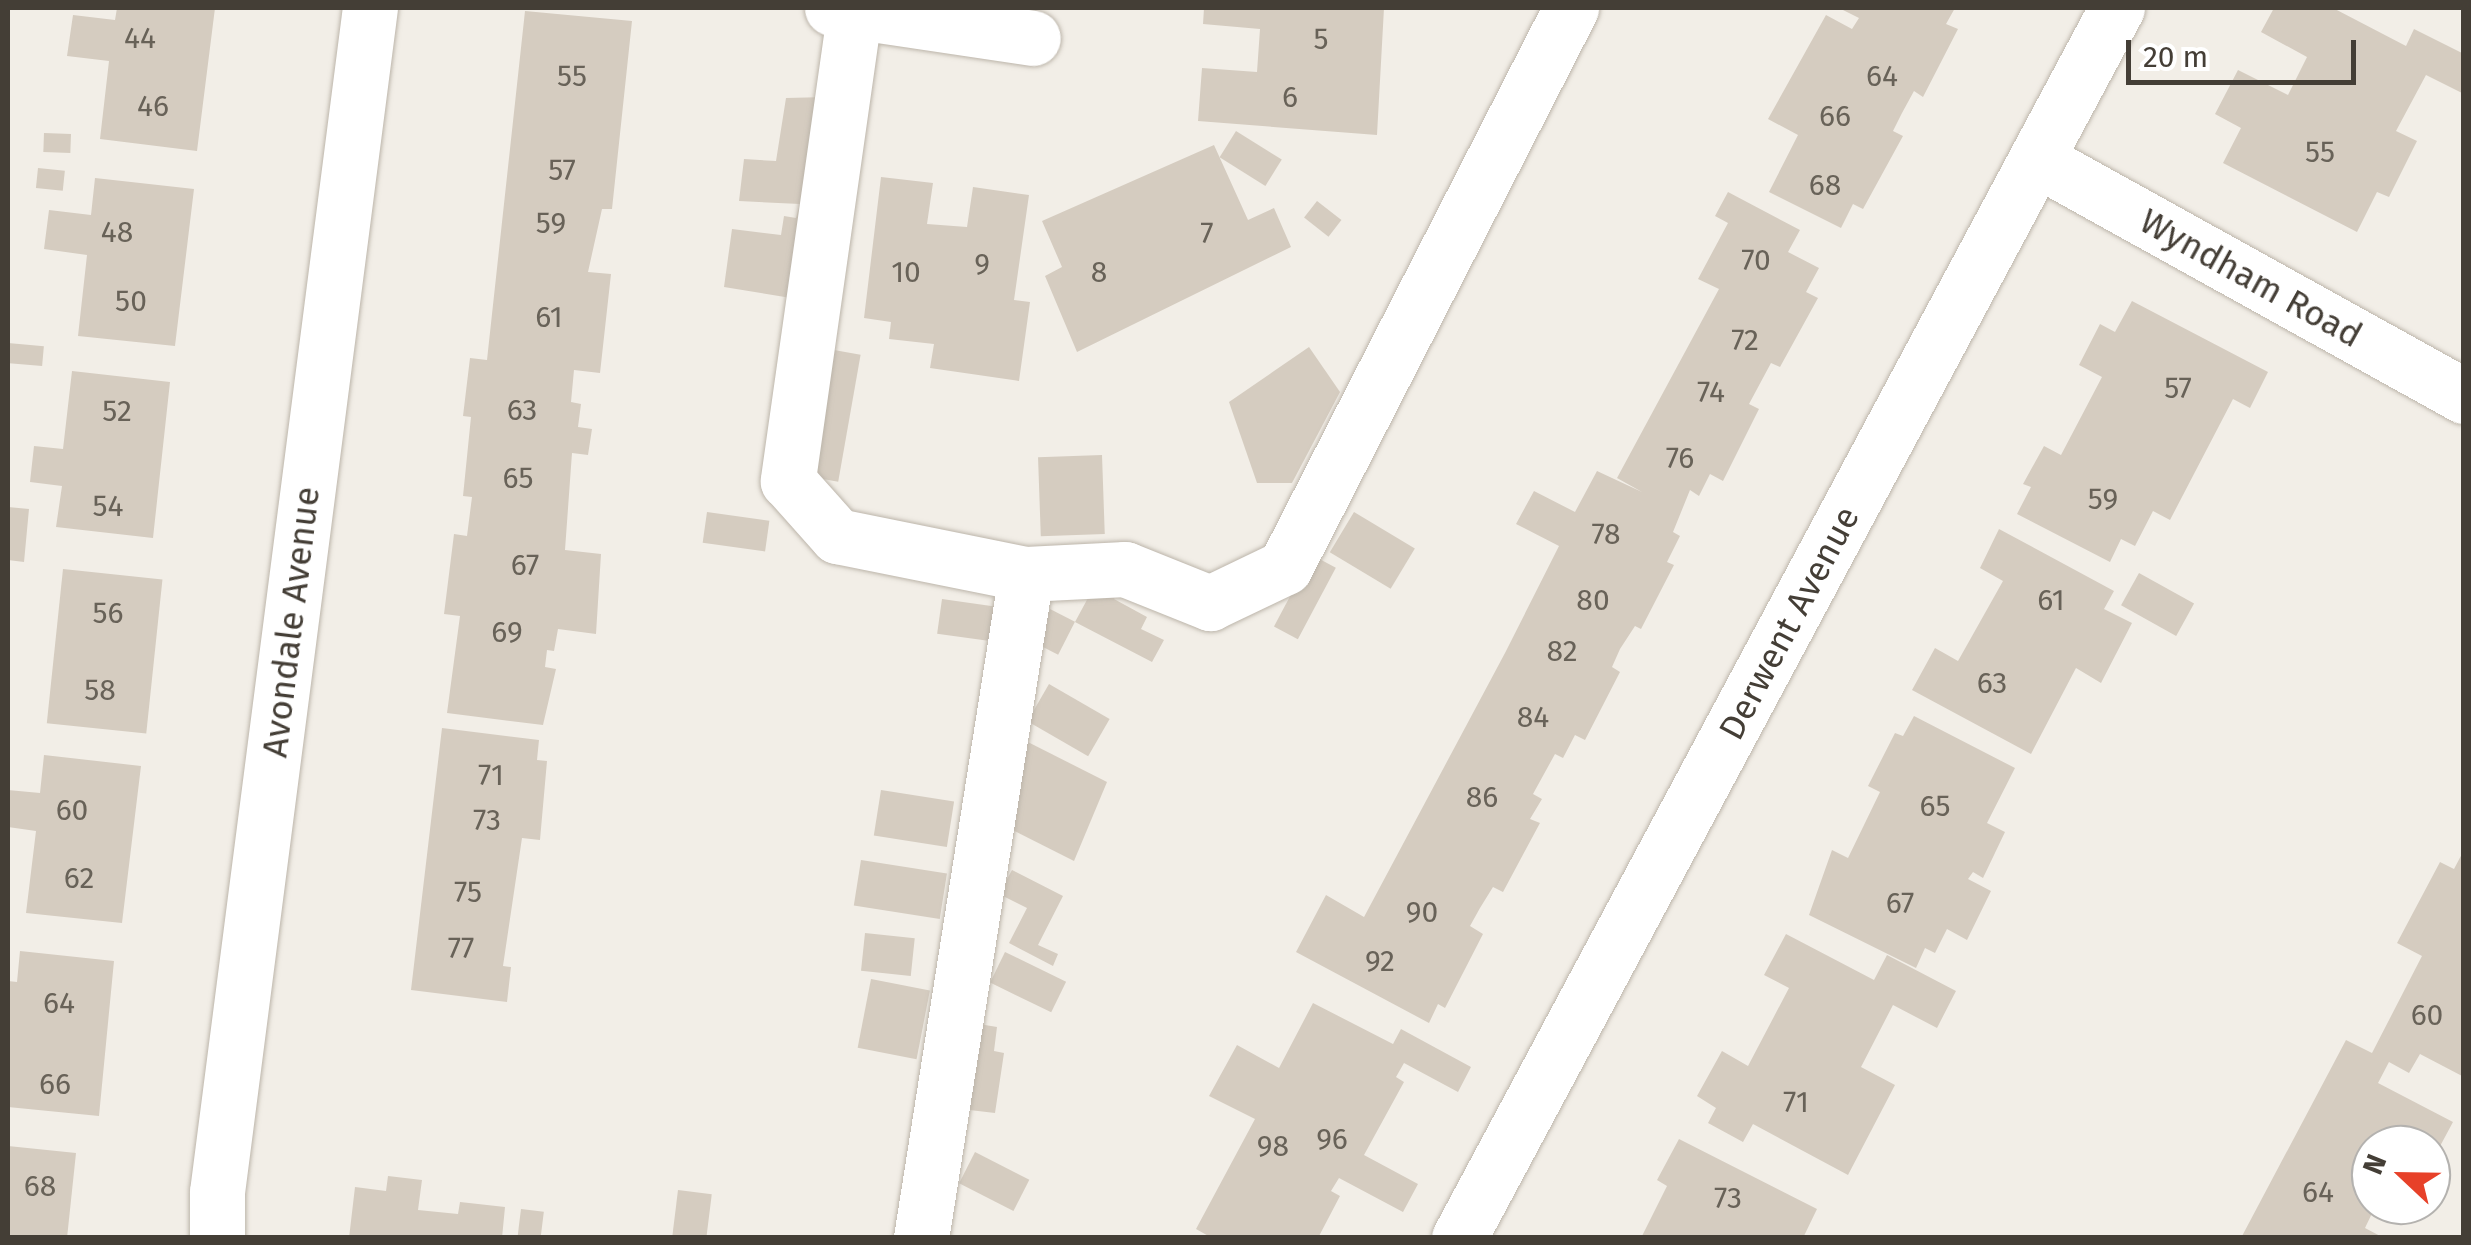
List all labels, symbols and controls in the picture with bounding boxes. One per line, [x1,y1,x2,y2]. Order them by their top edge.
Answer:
house number: 44 [124,20,156,56]
scale bar [2131,20,2361,82]
house number: 5 [1313,21,1329,57]
text: 20 m [2143,39,2208,75]
house number: 55 [557,58,587,94]
house number: 64 [1866,58,1898,94]
house number: 6 [1282,79,1298,115]
house number: 46 [137,88,169,124]
house number: 66 [1819,98,1851,134]
house number: 55 [2305,134,2335,170]
house number: 57 [548,152,576,188]
house number: 68 [1809,167,1841,203]
street label: Wyndham Road [2133,200,2369,356]
house number: 59 [536,205,566,241]
house number: 48 [101,214,133,250]
house number: 7 [1200,215,1214,251]
house number: 70 [1741,242,1771,278]
house number: 9 [974,246,990,282]
house number: 10 [891,254,921,290]
house number: 8 [1091,254,1107,290]
house number: 50 [115,283,147,319]
house number: 61 [535,299,563,335]
house number: 72 [1731,322,1759,358]
house number: 57 [2164,370,2192,406]
house number: 74 [1697,374,1725,410]
house number: 63 [507,392,537,428]
house number: 52 [102,393,132,429]
house number: 76 [1666,440,1694,476]
house number: 65 [503,460,533,496]
house number: 59 [2088,481,2118,517]
street label: Avondale Avenue [254,484,328,760]
house number: 54 [93,488,123,524]
street label: Derwent Avenue [1710,499,1868,747]
house number: 78 [1591,516,1621,552]
house number: 67 [511,547,539,583]
house number: 80 [1576,582,1610,618]
house number: 61 [2037,582,2065,618]
house number: 56 [92,595,124,631]
house number: 69 [491,614,523,650]
house number: 82 [1546,633,1578,669]
house number: 63 [1977,665,2007,701]
house number: 58 [84,672,116,708]
house number: 84 [1517,699,1549,735]
house number: 71 [478,757,504,793]
house number: 86 [1466,779,1498,815]
house number: 65 [1920,788,1950,824]
house number: 60 [56,792,88,828]
house number: 73 [473,802,501,838]
house number: 62 [64,860,94,896]
house number: 75 [454,874,482,910]
house number: 67 [1886,885,1914,921]
house number: 90 [1406,894,1438,930]
house number: 77 [448,930,474,966]
house number: 92 [1365,943,1395,979]
house number: 64 [43,985,75,1021]
house number: 60 [2411,997,2443,1033]
house number: 66 [39,1066,71,1102]
house number: 71 [1783,1084,1809,1120]
house number: 96 [1316,1121,1348,1157]
north arrow [2351,1125,2451,1225]
house number: 98 [1257,1128,1289,1164]
text: N [2356,1150,2393,1179]
house number: 68 [24,1168,56,1204]
house number: 64 [2302,1174,2334,1210]
house number: 73 [1714,1180,1742,1216]

